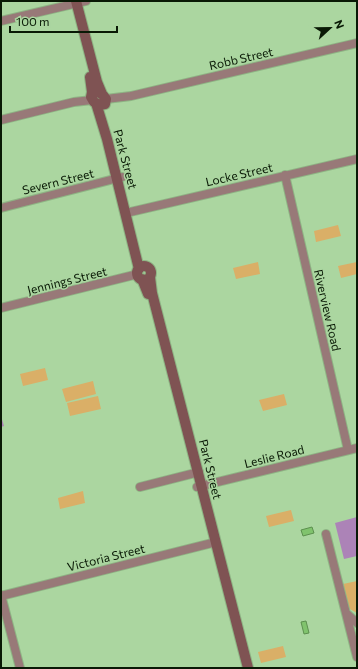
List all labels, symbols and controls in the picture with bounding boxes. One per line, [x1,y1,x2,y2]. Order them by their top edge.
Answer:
scale bar [10,8,117,34]
north arrow [310,8,350,48]
text: 100 m [16,14,50,28]
text: N [332,18,347,30]
street label: Robb Street [208,44,274,72]
street label: Park Street [111,128,141,191]
street label: Locke Street [204,159,274,189]
street label: Severn Street [21,165,95,197]
street label: Jennings Street [26,263,109,298]
street label: Riverview Road [312,268,344,352]
street label: Park Street [197,438,225,501]
street label: Leslie Road [242,442,306,470]
street label: Victoria Street [66,541,146,573]

